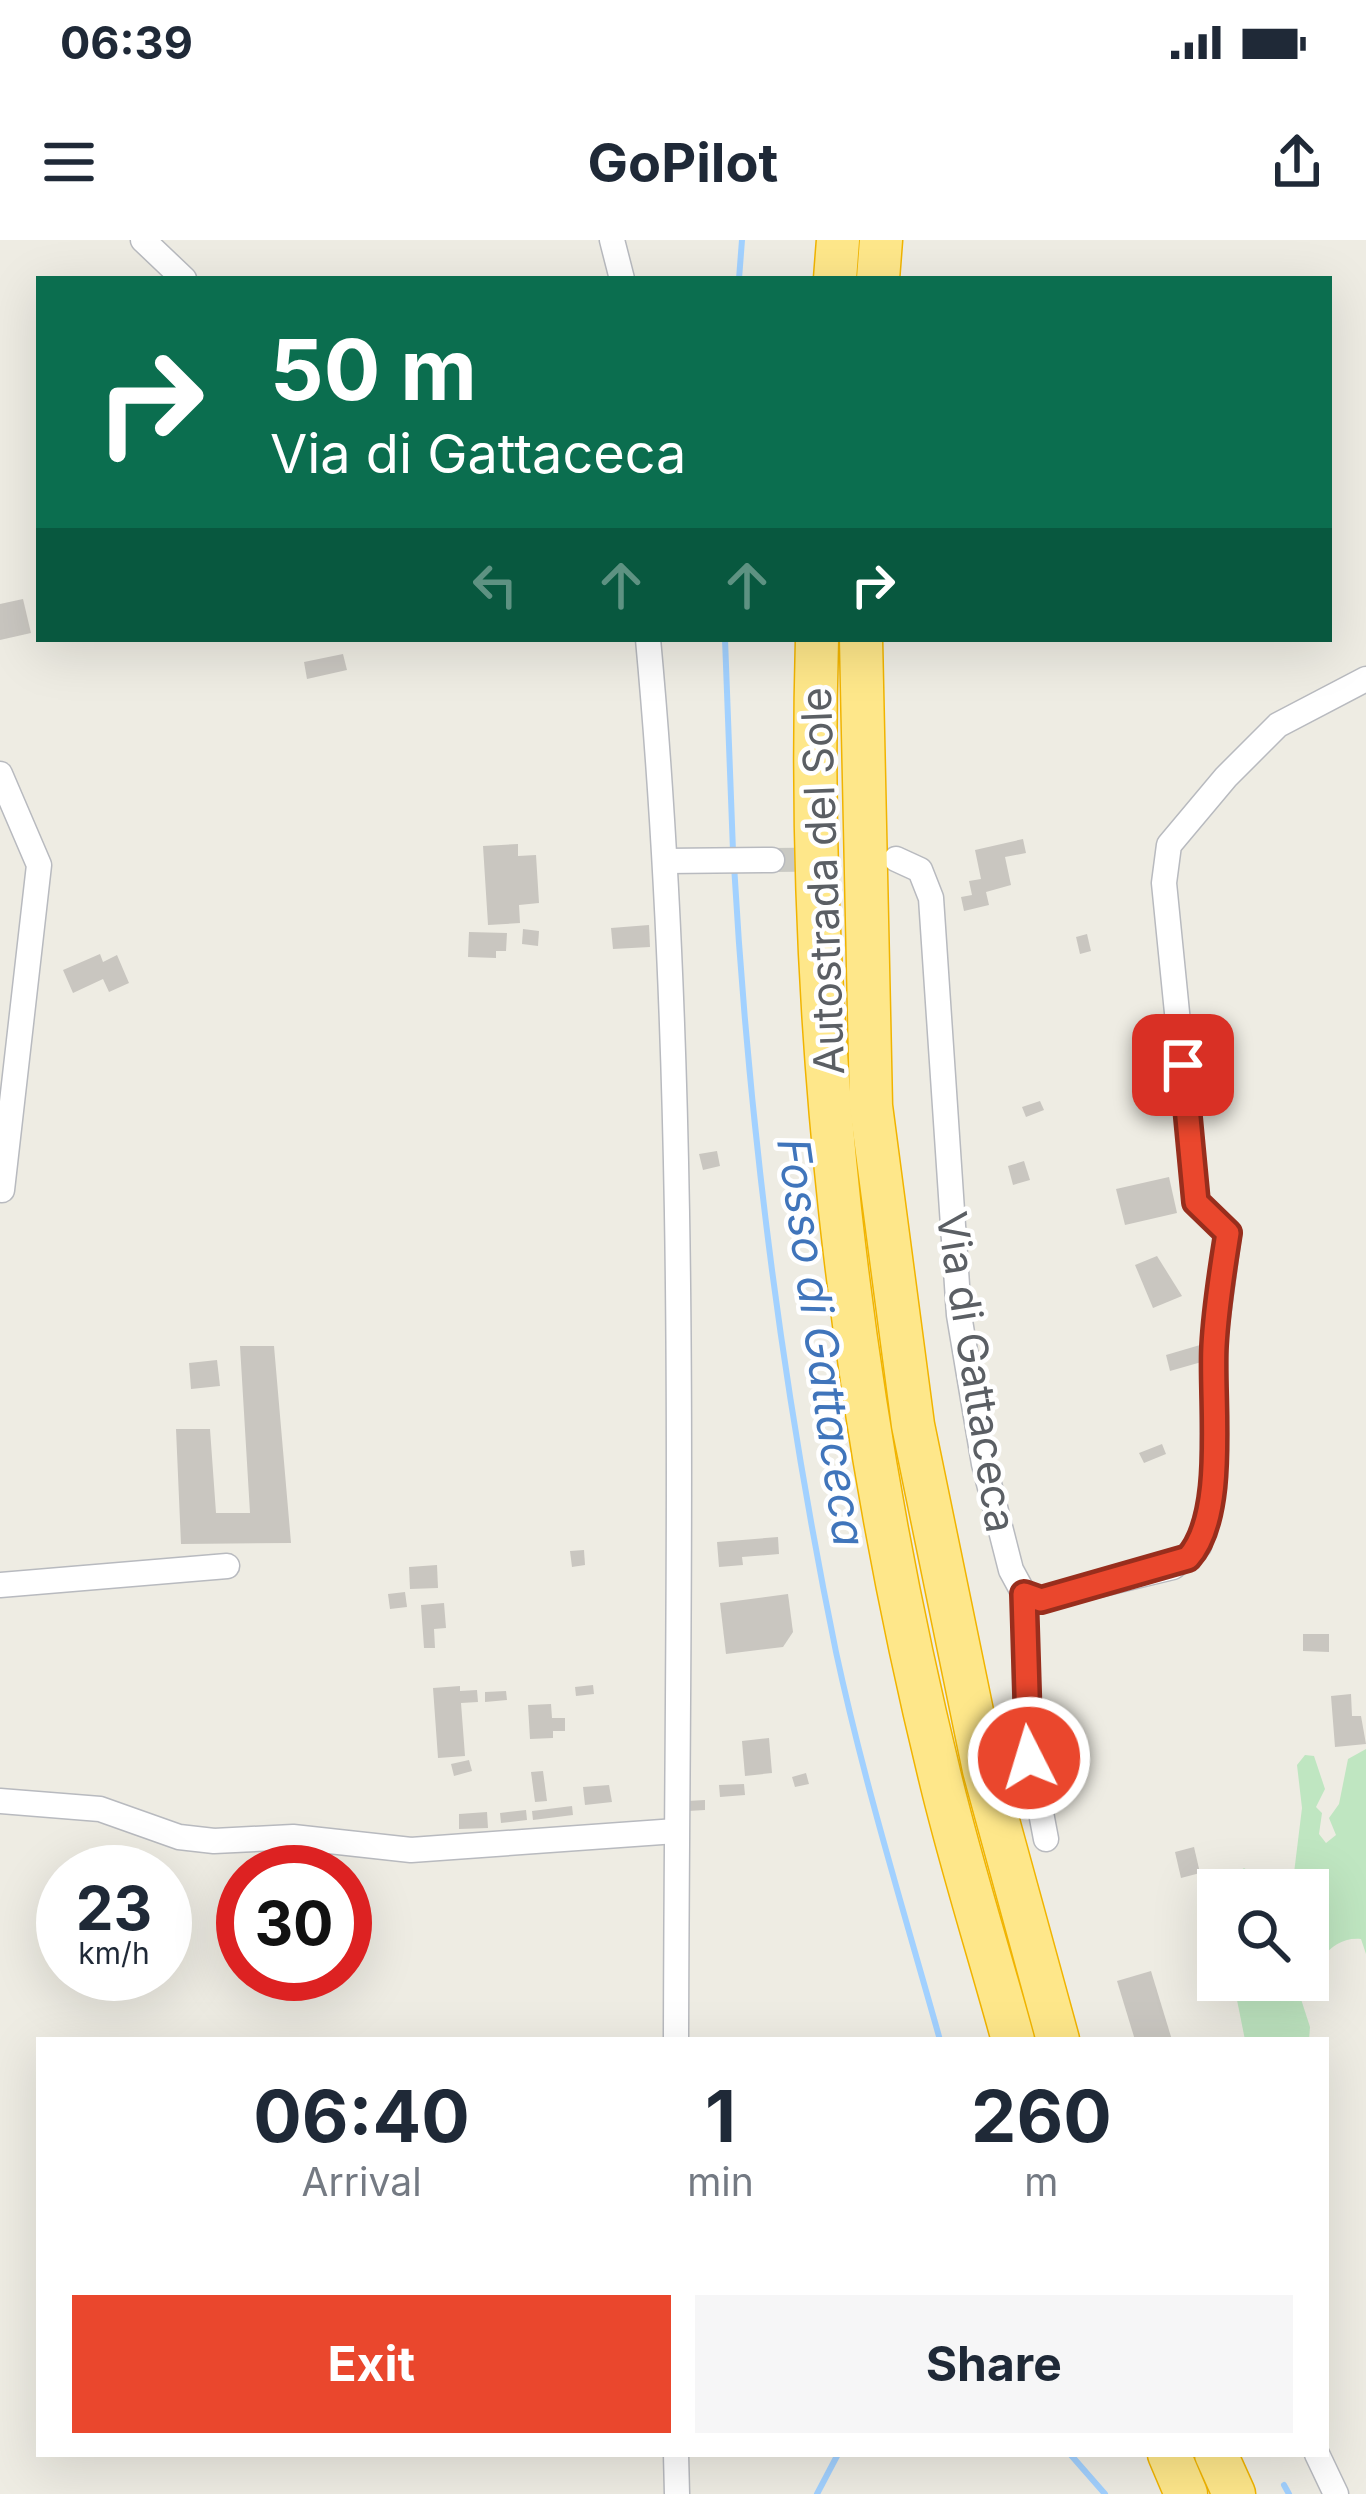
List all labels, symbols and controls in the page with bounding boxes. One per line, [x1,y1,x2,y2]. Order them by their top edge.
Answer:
text: 06:39 [60,15,193,70]
icon: menu [36,129,102,195]
icon: share [1264,129,1330,195]
text: GoPilot [588,130,778,195]
text: 50 m [270,319,477,420]
icon: right [72,324,228,480]
text: Via di Gattaceca [270,421,686,486]
icon: left [462,552,528,618]
icon: ahead [588,552,654,618]
icon: ahead [714,552,780,618]
icon: right [840,552,906,618]
street label: Autostrada del Sole [790,686,854,1076]
pin [1132,1014,1234,1116]
icon: arrive [1150,1032,1216,1098]
water label: Fosso di Gattaceca [766,1134,878,1550]
street label: Via di Gattaceca [926,1208,1028,1536]
position arrow [966,1695,1092,1821]
speed limit sign: 30 [216,1845,372,2001]
map controls [1197,1869,1329,2001]
button: search [1197,1869,1329,2001]
text: 23 [76,1872,152,1944]
text: km/h [78,1935,150,1971]
text: 06:40 [253,2072,470,2159]
text: 1 [705,2072,736,2159]
text: 260 [971,2072,1112,2159]
text: Arrival [302,2158,422,2205]
text: min [687,2158,754,2205]
text: m [1024,2158,1058,2205]
button: Exit [72,2295,671,2433]
button: Share [695,2295,1293,2433]

